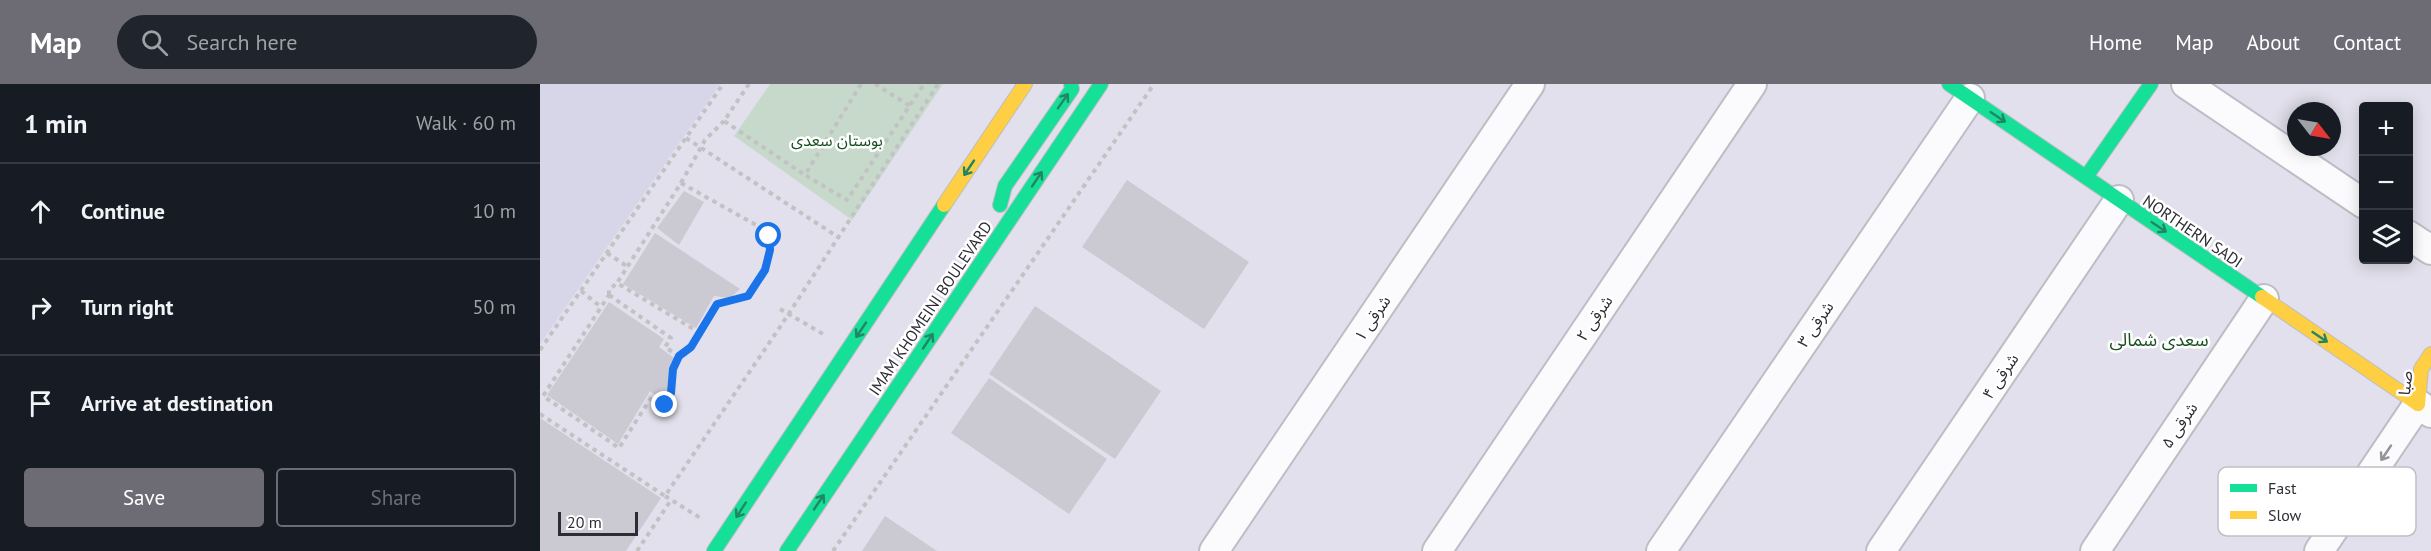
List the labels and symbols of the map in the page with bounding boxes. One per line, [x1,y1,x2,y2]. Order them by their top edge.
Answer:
one-way arrow [1057,94,1069,110]
north arrow [2287,102,2341,156]
one-way arrow [1989,111,2005,123]
park label: بوستان سعدی [791,130,883,150]
one-way arrow [963,159,975,175]
one-way arrow [1031,171,1043,187]
street label: NORTHERN SADI [2139,190,2247,272]
street label: IMAM KHOMEINI BOULEVARD [864,217,996,399]
one-way arrow [2150,221,2166,233]
route start [755,222,781,248]
street label: ۱ شرقی [1350,291,1394,345]
street label: ۲ شرقی [1572,291,1616,345]
street label: ۳ شرقی [1793,297,1837,351]
one-way arrow [855,321,867,338]
district label: سعدی شمالی [2109,328,2209,351]
one-way arrow [2311,331,2327,343]
one-way arrow [922,333,934,349]
street label: ۴ شرقی [1978,349,2022,403]
street label: صبا [2394,370,2416,396]
route end [651,391,677,417]
street label: ۵ شرقی [2157,398,2201,452]
one-way arrow [2380,444,2392,461]
legend [2218,467,2416,536]
text: Fast [2268,478,2297,498]
one-way arrow [813,495,825,511]
one-way arrow [735,501,747,517]
text: Slow [2268,505,2302,525]
scale bar [558,509,638,536]

